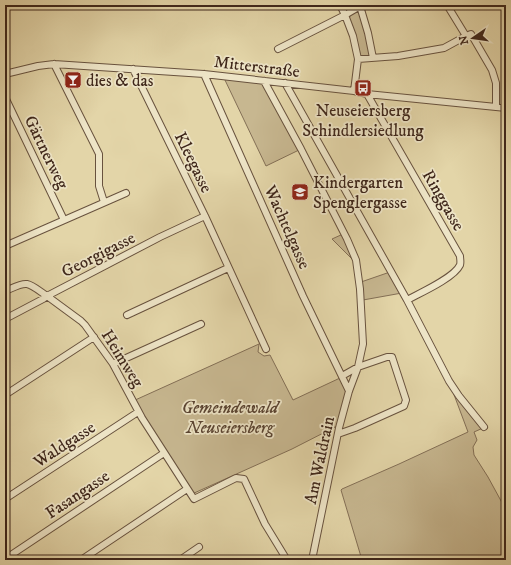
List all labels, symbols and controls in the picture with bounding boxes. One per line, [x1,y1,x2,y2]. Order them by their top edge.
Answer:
north arrow [453,18,493,58]
text: N [456,34,472,46]
street label: Mitterstraße [213,51,301,83]
bar icon: dies & das [63,70,83,90]
place label: dies & das [86,70,154,92]
bus stop icon: Neuseiersberg Schindlersiedlung [353,78,373,98]
place label: Neuseiersberg Schindlersiedlung [302,100,424,142]
street label: Gärtnerweg [19,112,74,194]
street label: Kleegasse [169,128,217,196]
street label: Ringgasse [417,166,469,235]
place label: Kindergarten Spenglergasse [313,172,407,214]
street label: Wachtelgasse [258,181,315,273]
school or university icon: Kindergarten Spenglergasse [290,182,310,202]
street label: Georgigasse [58,227,139,283]
street label: Heimweg [96,325,149,392]
park label: Gemeindewald Neuseiersberg [182,397,281,439]
street label: Am Waldrain [300,414,340,506]
street label: Waldgasse [29,417,100,473]
street label: Fasangasse [41,465,114,524]

